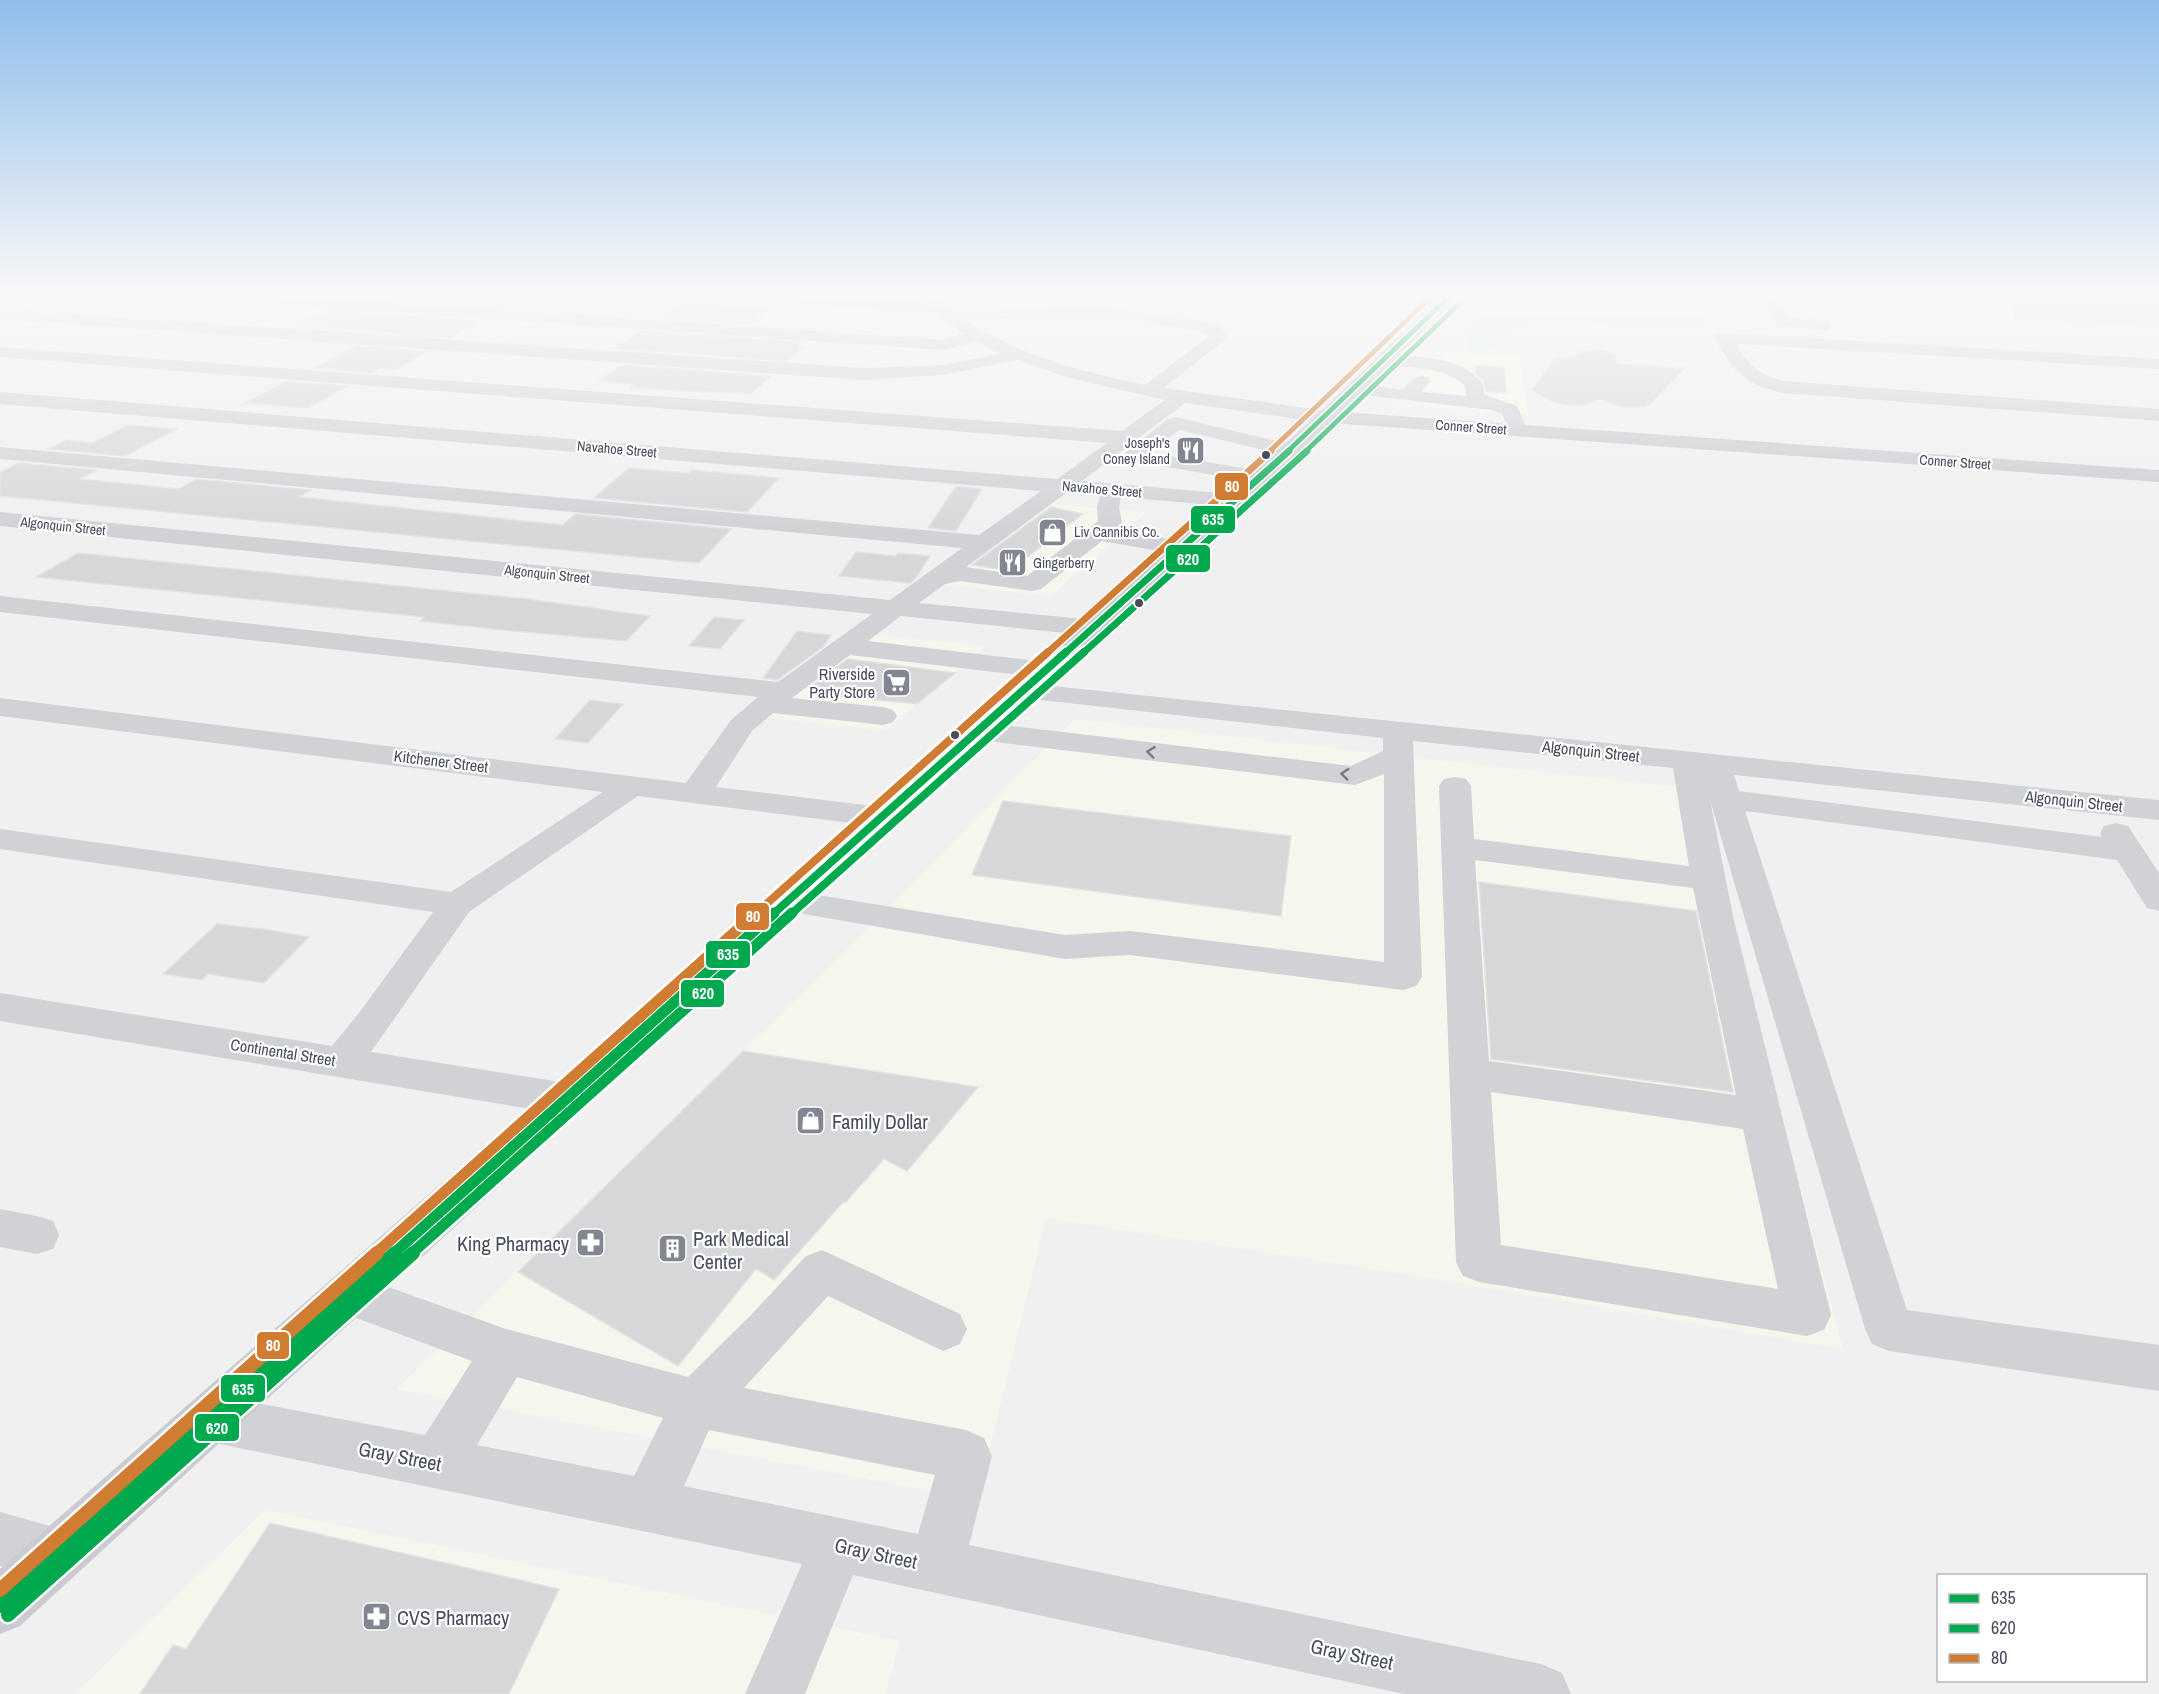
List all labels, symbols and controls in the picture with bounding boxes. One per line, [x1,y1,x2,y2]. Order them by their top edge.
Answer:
street label: Conner Street [1435,416,1507,438]
place label: Joseph's Coney Island [1103,434,1170,468]
restaurant icon: Joseph's Coney Island [1175,435,1207,467]
street label: Navahoe Street [576,437,658,461]
unlabelled marker [1260,449,1272,461]
street label: Conner Street [1919,451,1991,473]
line badge: 80 [1214,472,1249,501]
text: 80 [1225,475,1239,497]
street label: Navahoe Street [1061,477,1143,501]
line badge: 635 [1190,505,1236,534]
text: 635 [1202,508,1224,530]
street label: Algonquin Street [19,512,106,539]
shop icon: Liv Cannibis Co. [1037,516,1069,548]
place label: Liv Cannibis Co. [1074,523,1160,541]
line badge: 620 [1165,544,1211,573]
restaurant icon: Gingerberry [996,547,1028,579]
text: 620 [1177,548,1199,570]
place label: Gingerberry [1033,554,1095,572]
street label: Algonquin Street [503,560,590,587]
unlabelled marker [1133,597,1145,609]
place label: Riverside Party Store [809,663,875,703]
supermarket icon: Riverside Party Store [880,667,912,699]
unlabelled marker [949,729,961,741]
street label: Algonquin Street [1540,735,1641,767]
street label: Kitchener Street [393,744,490,778]
one-way arrow [1147,746,1156,758]
one-way arrow [1340,769,1350,781]
street label: Algonquin Street [2023,785,2124,817]
line badge: 80 [735,902,770,931]
text: 80 [746,905,760,927]
line badge: 635 [705,940,751,969]
text: 635 [717,943,739,965]
line badge: 620 [680,979,725,1008]
text: 620 [692,982,714,1004]
street label: Continental Street [229,1033,337,1071]
shop icon: Family Dollar [795,1105,827,1137]
place label: Family Dollar [832,1108,928,1135]
place label: Park Medical Center [693,1225,789,1275]
pharmacy icon: King Pharmacy [574,1227,606,1259]
place label: King Pharmacy [457,1230,570,1257]
building icon: Park Medical Center [656,1233,688,1265]
line badge: 80 [256,1331,290,1360]
text: 80 [266,1334,280,1356]
line badge: 635 [220,1374,266,1403]
text: 635 [232,1378,254,1400]
line badge: 620 [194,1413,240,1442]
text: 620 [206,1417,228,1439]
street label: Gray Street [356,1435,444,1477]
street label: Gray Street [832,1531,920,1575]
legend [1937,1574,2147,1682]
text: 635 [1991,1585,2016,1610]
pharmacy icon: CVS Pharmacy [360,1601,392,1633]
place label: CVS Pharmacy [397,1604,510,1631]
text: 620 [1991,1615,2016,1640]
street label: Gray Street [1308,1632,1396,1676]
text: 80 [1991,1645,2007,1670]

